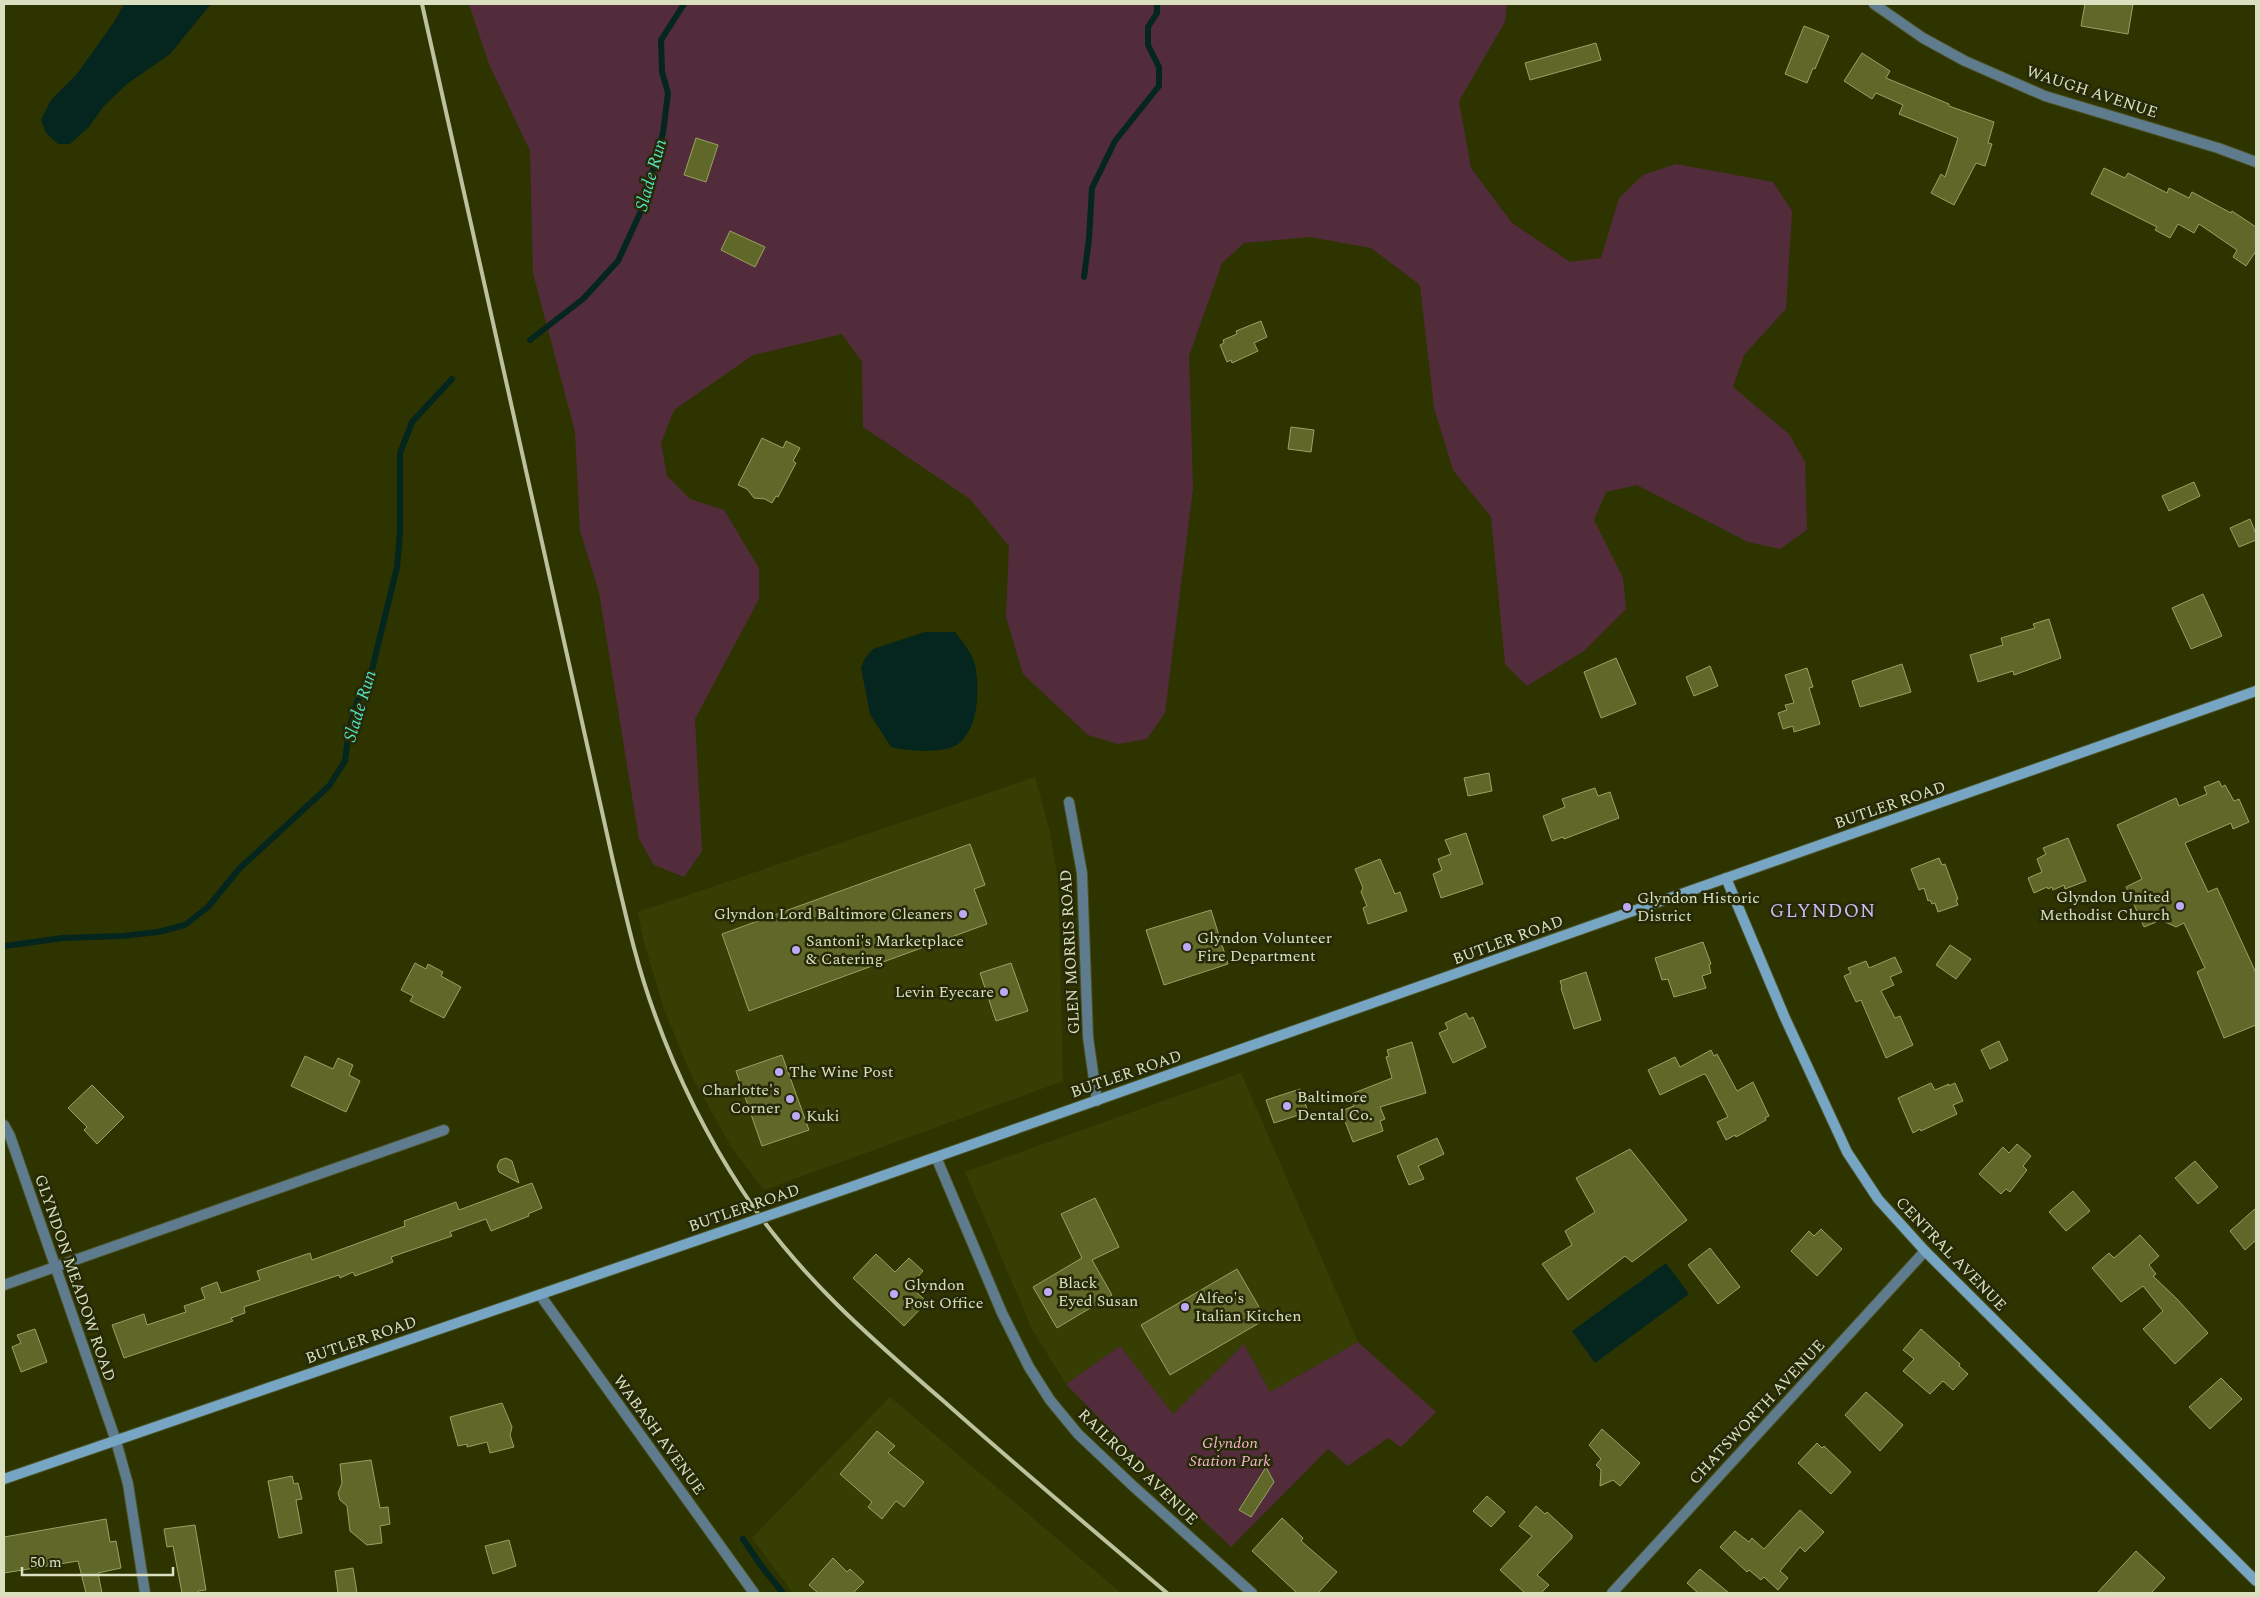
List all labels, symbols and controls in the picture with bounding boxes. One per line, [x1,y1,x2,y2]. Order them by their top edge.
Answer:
street label: WAUGH AVENUE [2023,59,2161,125]
water label: Slade Run [628,135,674,214]
water label: Slade Run [336,666,384,745]
street label: BUTLER ROAD [1831,775,1949,835]
street label: GLEN MORRIS ROAD [1054,869,1086,1035]
place label: Glyndon United Methodist Church [2040,885,2170,927]
place label: Glyndon Historic District [1637,886,1760,928]
district label: GLYNDON [1770,897,1876,926]
marker: Glyndon United Methodist Church [2174,900,2186,912]
marker: Glyndon Historic District [1621,901,1633,913]
place label: Glyndon Lord Baltimore Cleaners [714,902,953,926]
marker: Glyndon Lord Baltimore Cleaners [957,908,969,920]
street label: BUTLER ROAD [1449,909,1567,971]
place label: Glyndon Volunteer Fire Department [1197,926,1332,968]
place label: Santoni's Marketplace & Catering [806,929,964,971]
marker: Glyndon Volunteer Fire Department [1181,941,1193,953]
marker: Santoni's Marketplace & Catering [790,944,802,956]
place label: Levin Eyecare [895,980,994,1004]
marker: Levin Eyecare [998,986,1010,998]
street label: BUTLER ROAD [1067,1044,1185,1104]
place label: The Wine Post [789,1060,894,1084]
marker: The Wine Post [773,1066,785,1078]
place label: Charlotte's Corner [702,1078,780,1120]
place label: Baltimore Dental Co. [1297,1085,1373,1127]
marker: Charlotte's Corner [784,1093,796,1105]
marker: Baltimore Dental Co. [1281,1100,1293,1112]
place label: Kuki [806,1104,840,1128]
marker: Kuki [790,1110,802,1122]
street label: GLYNDON MEADOW ROAD [28,1171,122,1385]
street label: BUTLER ROAD [685,1178,803,1238]
street label: CENTRAL AVENUE [1890,1191,2012,1317]
place label: Black Eyed Susan [1058,1271,1138,1313]
place label: Glyndon Post Office [904,1273,983,1315]
marker: Black Eyed Susan [1042,1286,1054,1298]
place label: Alfeo's Italian Kitchen [1195,1286,1302,1328]
marker: Glyndon Post Office [888,1288,900,1300]
marker: Alfeo's Italian Kitchen [1179,1301,1191,1313]
street label: BUTLER ROAD [302,1310,420,1370]
street label: CHATSWORTH AVENUE [1683,1334,1831,1490]
street label: WABASH AVENUE [607,1370,711,1500]
street label: RAILROAD AVENUE [1072,1403,1204,1531]
park label: Glyndon Station Park [1189,1431,1271,1473]
scale bar [22,1544,174,1576]
text: 50 m [30,1551,62,1574]

